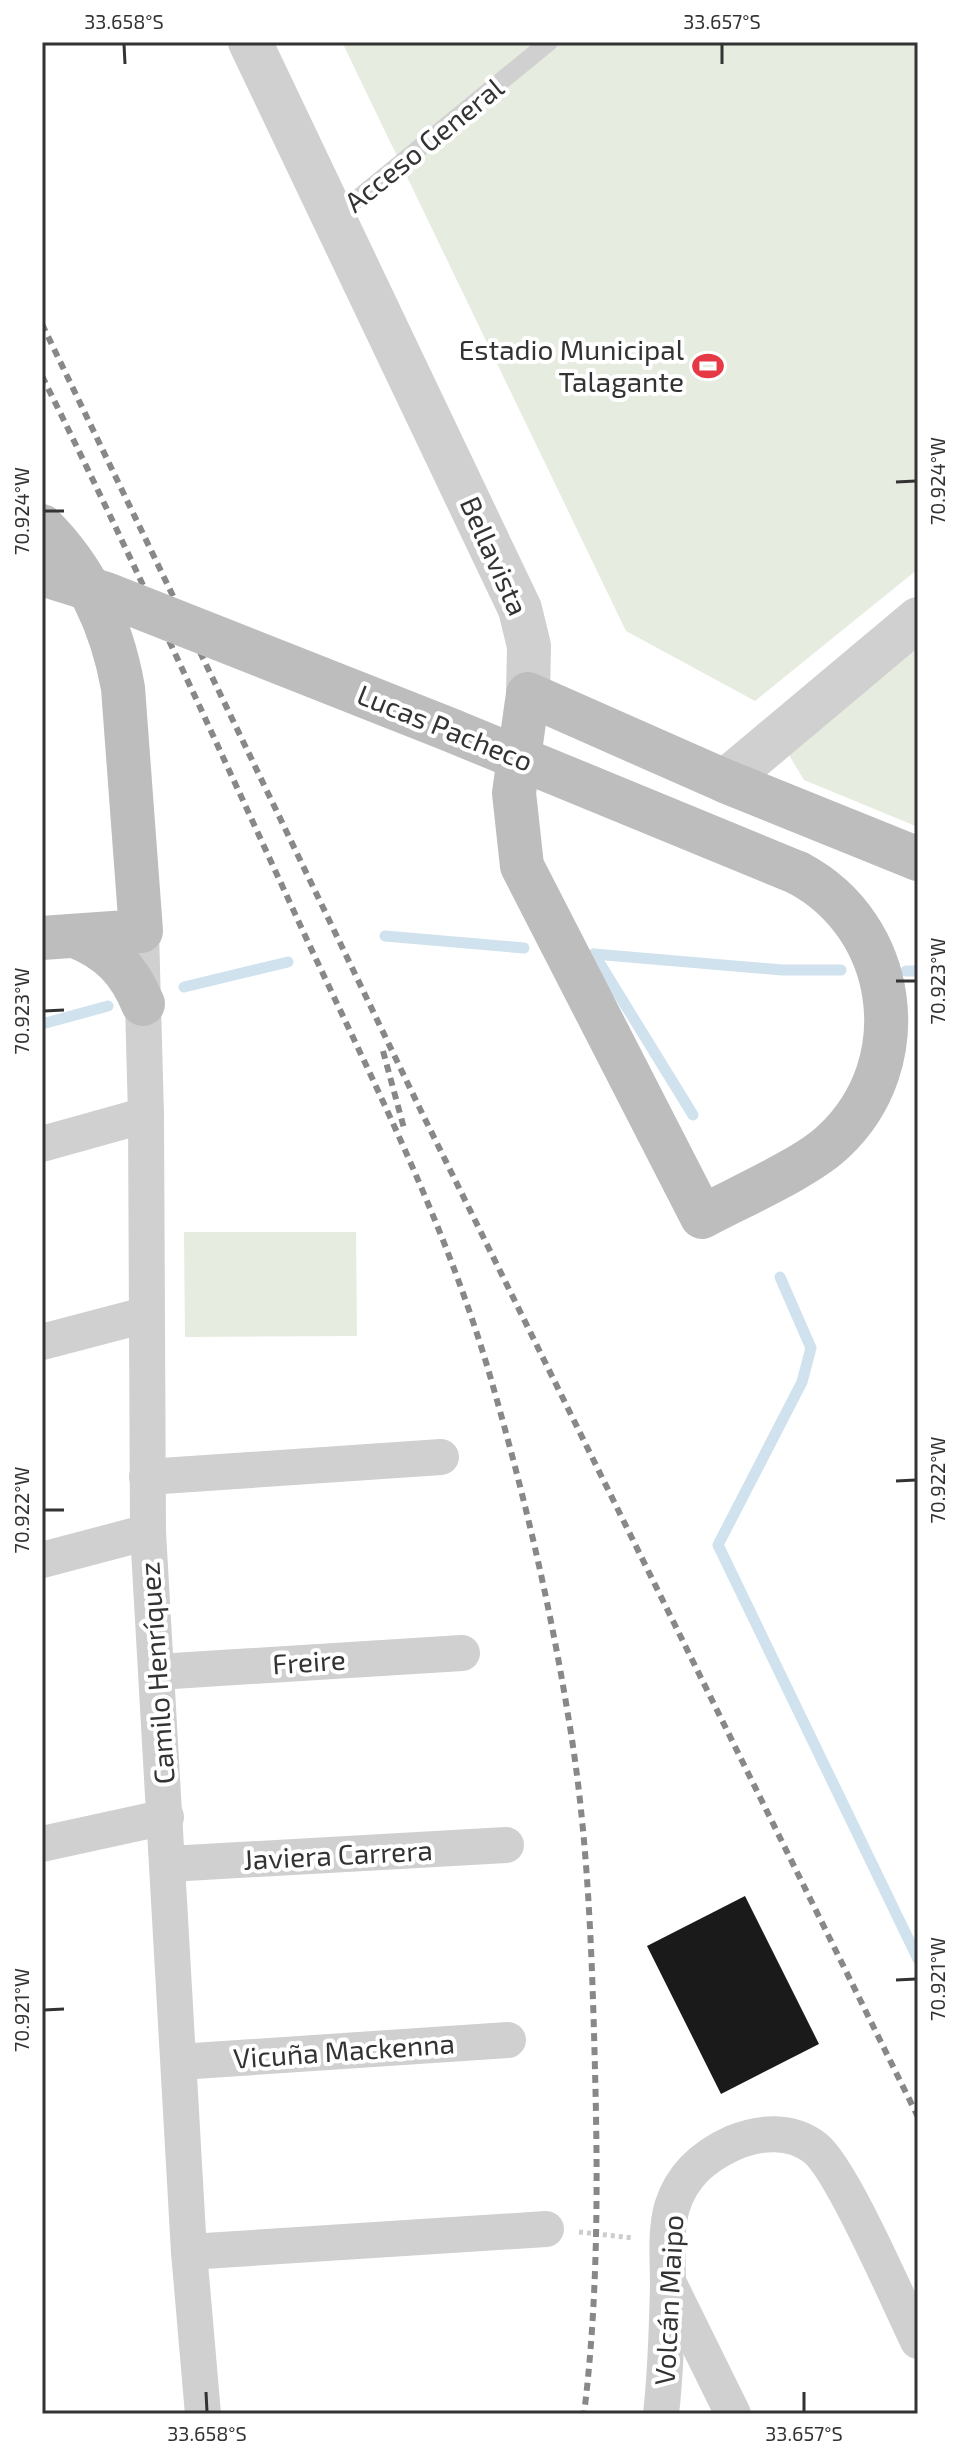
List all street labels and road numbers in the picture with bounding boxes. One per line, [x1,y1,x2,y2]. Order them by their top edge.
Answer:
street label: Acceso General [337,69,510,219]
street label: Bellavista [454,491,536,620]
street label: Lucas Pacheco [353,676,538,778]
street label: Camilo Henríquez [131,1561,181,1785]
street label: Freire [271,1641,347,1681]
street label: Javiera Carrera [242,1832,434,1876]
street label: Vicuña Mackenna [232,2025,456,2075]
street label: Volcán Maipo [647,2214,689,2386]

